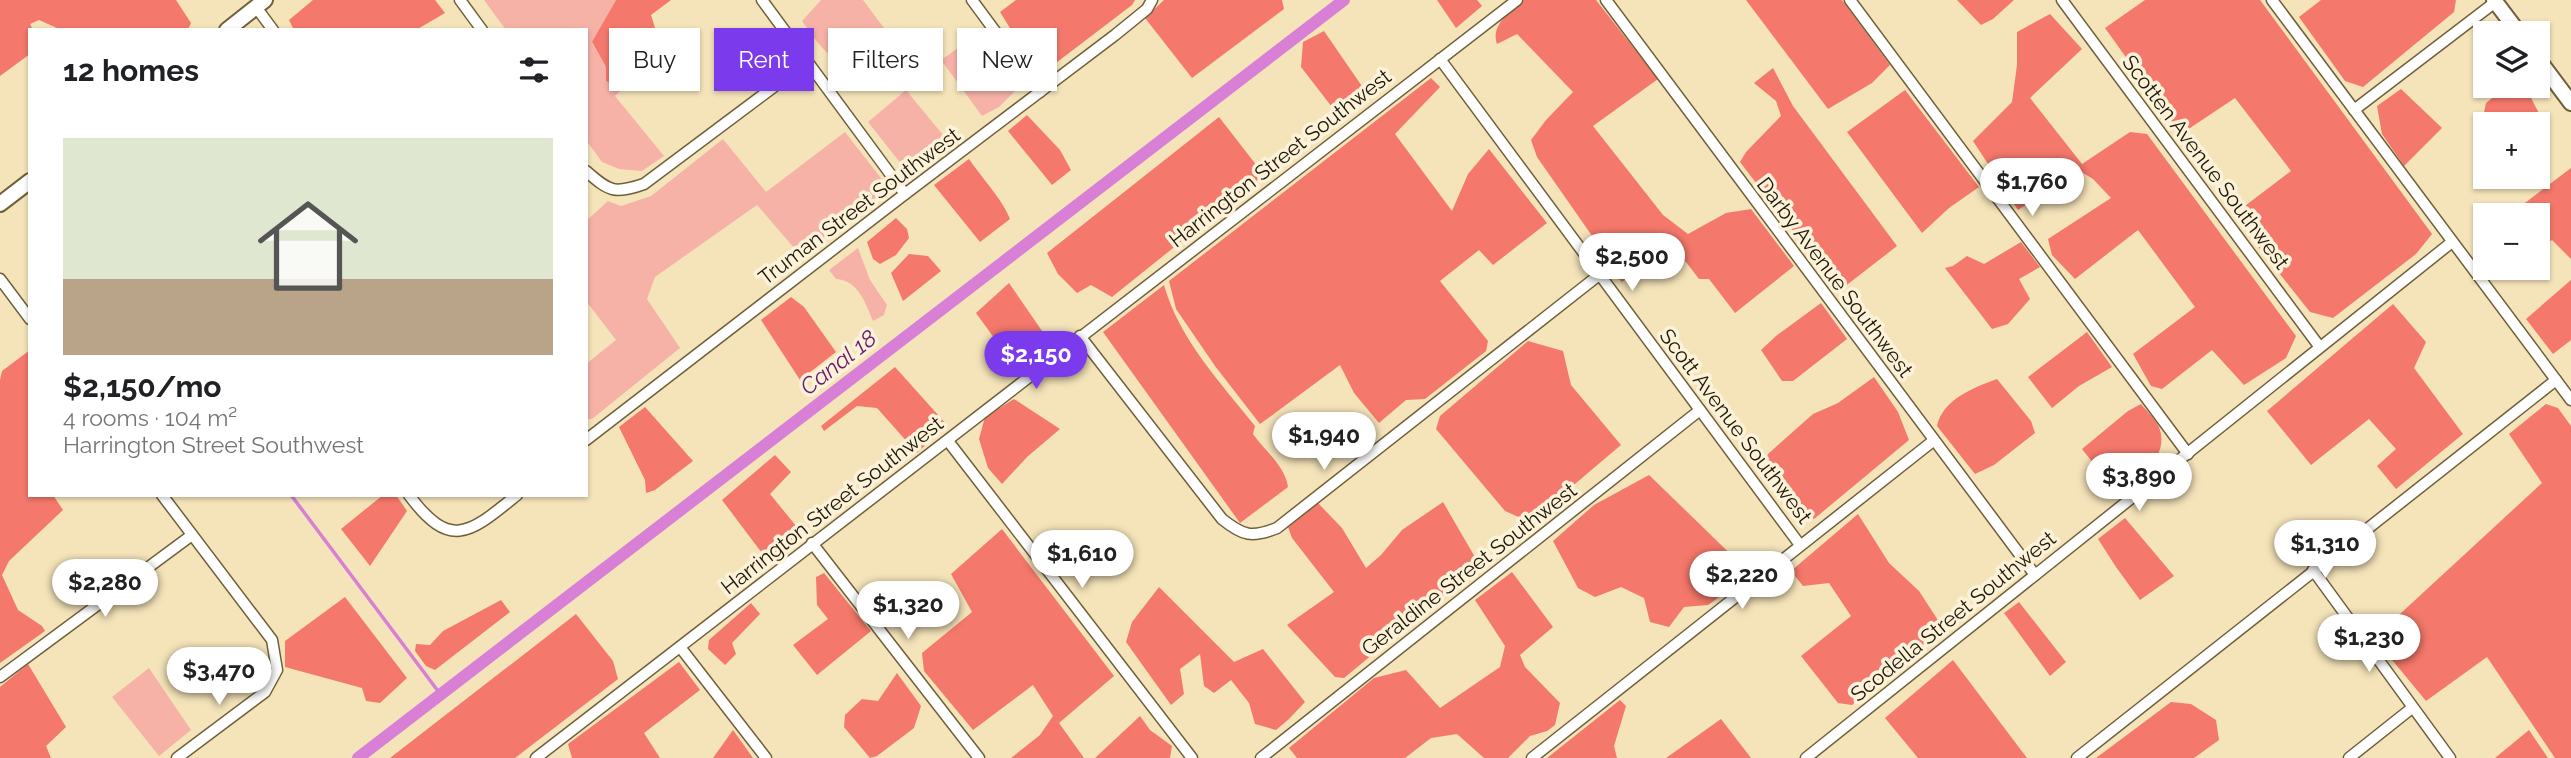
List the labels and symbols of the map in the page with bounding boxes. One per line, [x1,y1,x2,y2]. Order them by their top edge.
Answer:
street label: Scotten Avenue Southwest [2117,50,2295,274]
street label: Harrington Street Southwest [1164,64,1396,252]
street label: Truman Street Southwest [753,122,965,290]
pin: $1,760 [1975,158,2089,218]
street label: Darby Avenue Southwest [1752,172,1918,382]
pin: $2,500 [1575,233,1689,293]
water label: Canal 18 [795,324,881,400]
street label: Scott Avenue Southwest [1655,324,1817,528]
pin: $2,150 [979,332,1093,391]
street label: Harrington Street Southwest [716,411,948,599]
pin: $1,940 [1267,412,1381,472]
pin: $3,890 [2082,454,2196,513]
street label: Geraldine Street Southwest [1357,477,1581,661]
pin: $1,310 [2268,520,2382,580]
street label: Scodella Street Southwest [1845,525,2061,707]
pin: $1,610 [1025,530,1139,590]
pin: $2,220 [1685,552,1799,611]
pin: $2,280 [48,560,162,619]
pin: $1,320 [851,582,965,641]
pin: $1,230 [2312,614,2426,674]
pin: $3,470 [162,648,276,707]

